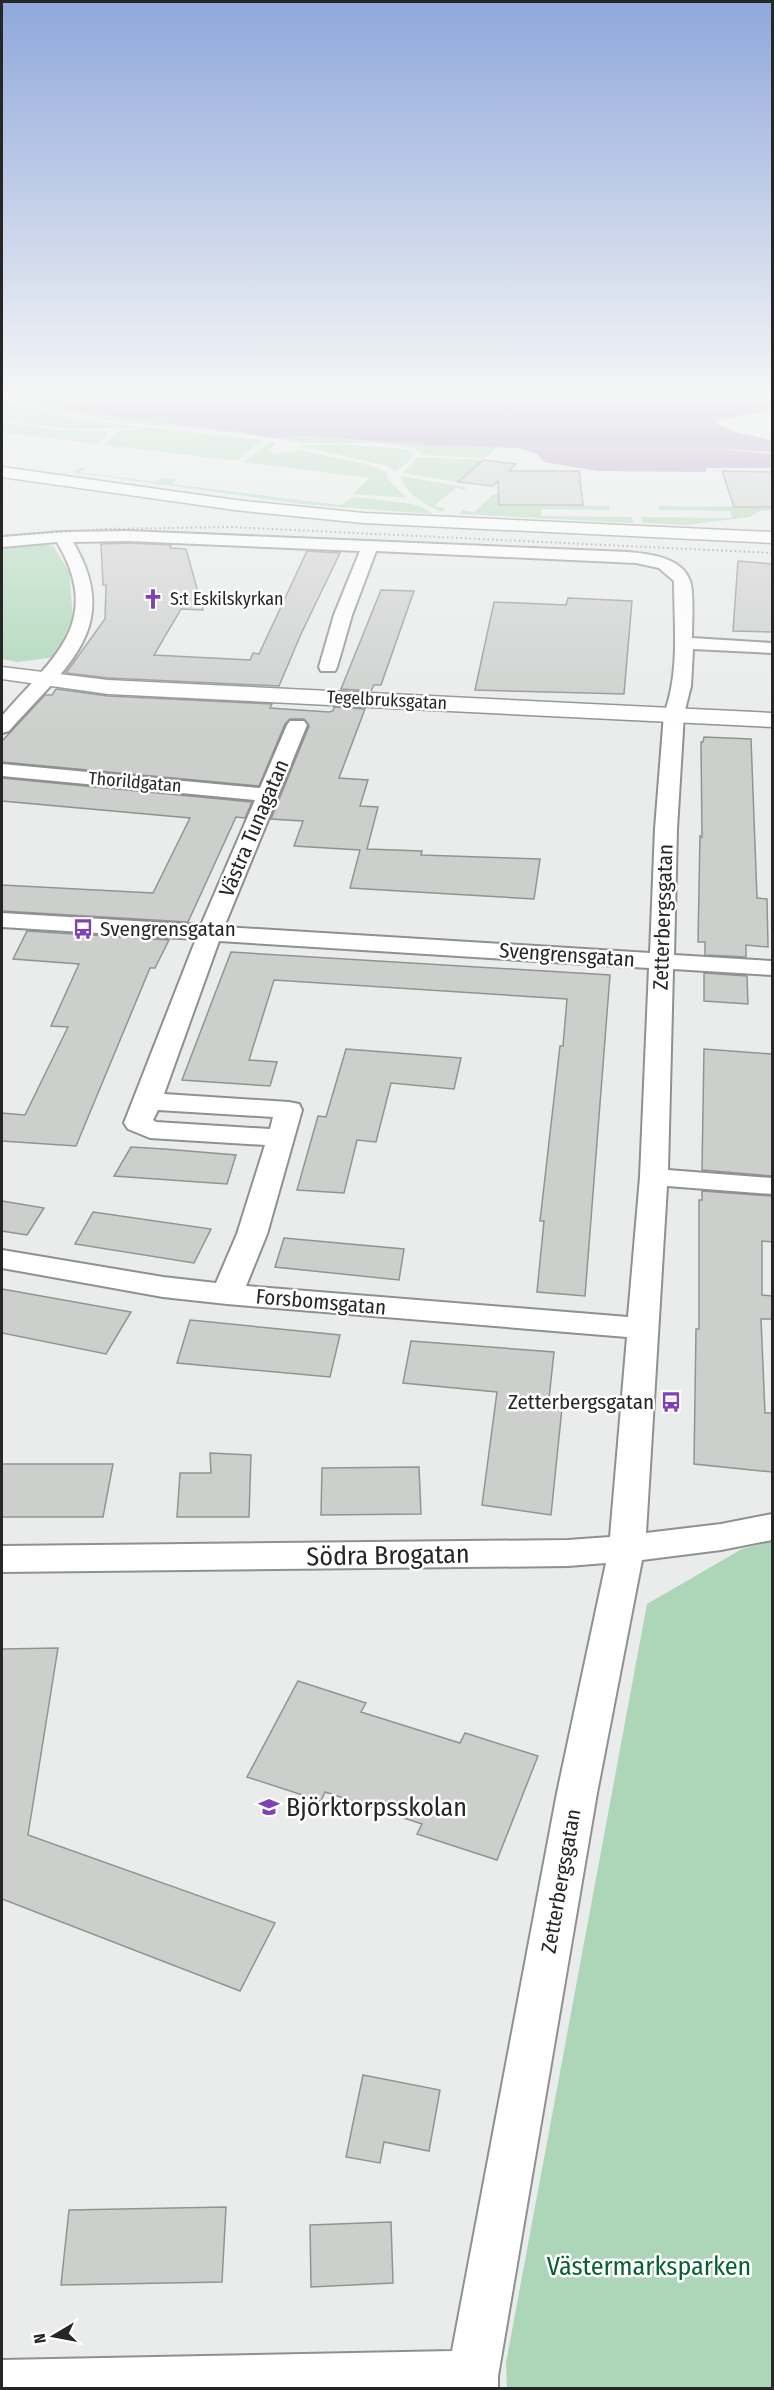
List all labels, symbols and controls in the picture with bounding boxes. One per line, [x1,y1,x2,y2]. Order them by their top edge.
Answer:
church icon: S:t Eskilskyrkan [141,587,165,611]
place label: S:t Eskilskyrkan [170,588,283,610]
street label: Tegelbruksgatan [326,686,448,714]
street label: Västra Tunagatan [213,755,295,901]
street label: Thorildgatan [88,767,182,797]
street label: Zetterbergsgatan [647,844,679,990]
place label: Svengrensgatan [100,916,236,942]
bus stop icon: Svengrensgatan [71,917,95,941]
street label: Svengrensgatan [498,937,636,973]
street label: Forsbomsgatan [255,1283,387,1321]
place label: Zetterbergsgatan [508,1389,654,1415]
bus stop icon: Zetterbergsgatan [659,1390,683,1414]
street label: Södra Brogatan [306,1539,470,1572]
place label: Björktorpsskolan [286,1792,467,1823]
school or university icon: Björktorpsskolan [257,1795,281,1819]
street label: Zetterbergsgatan [536,1807,586,1955]
park label: Västermarksparken [547,2251,751,2282]
north arrow [24,2306,84,2366]
text: N [30,2332,50,2345]

